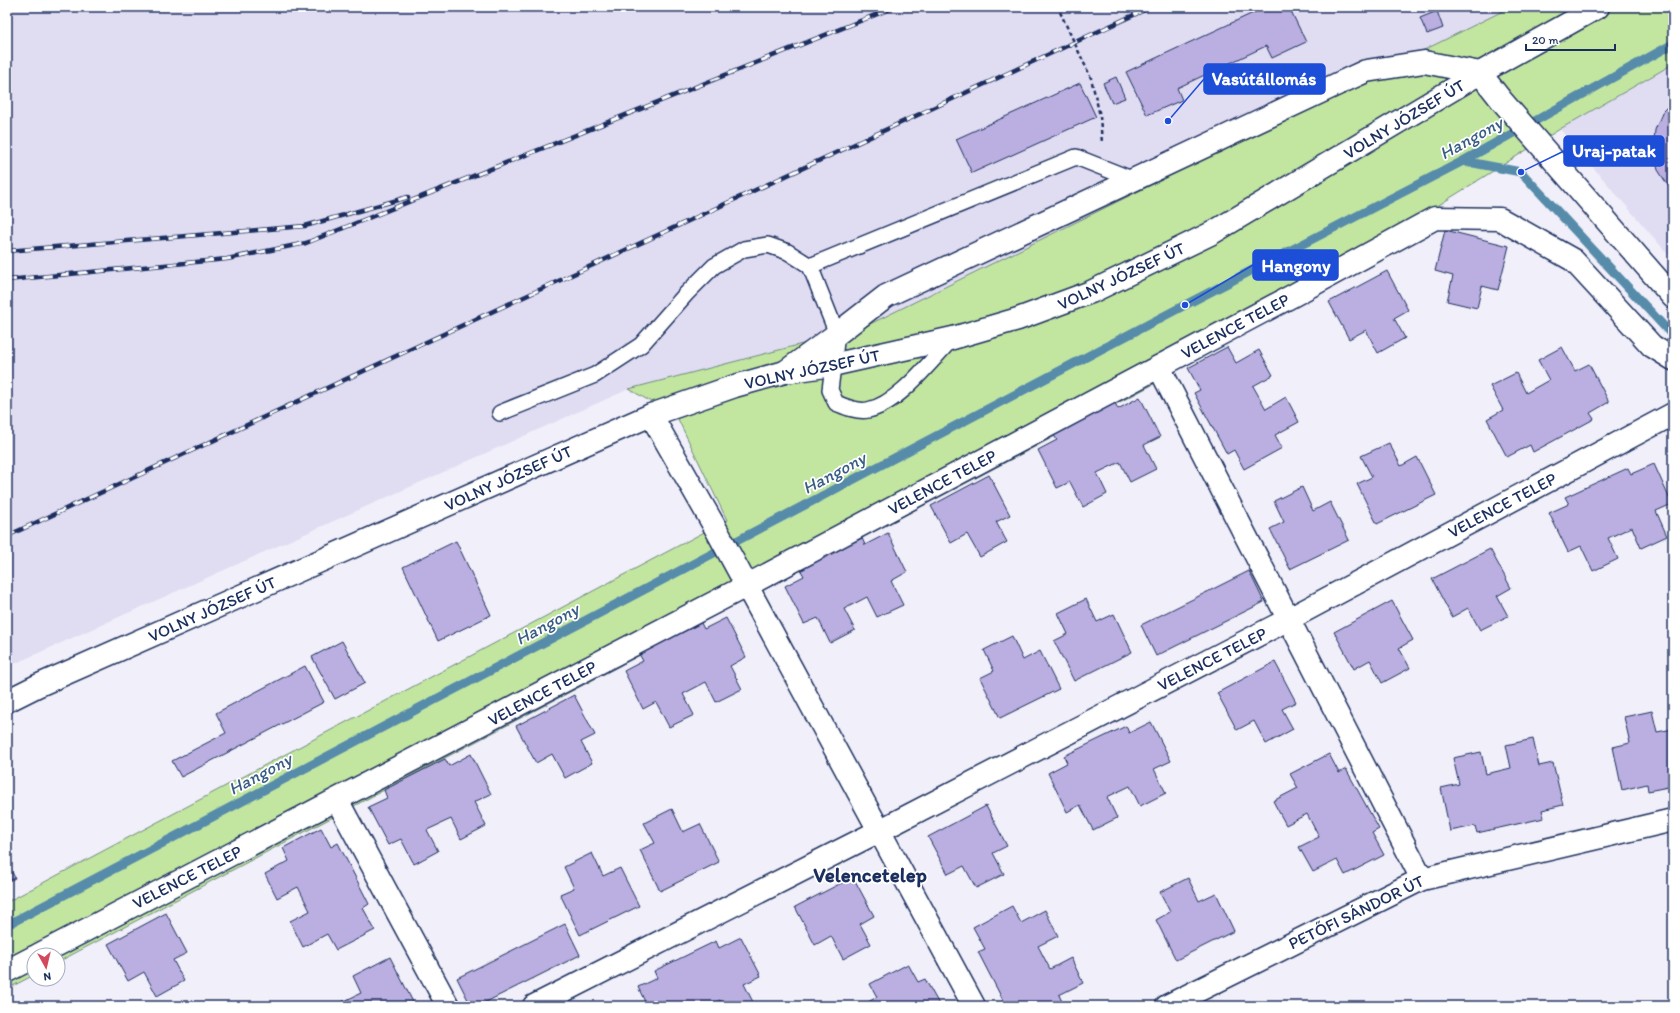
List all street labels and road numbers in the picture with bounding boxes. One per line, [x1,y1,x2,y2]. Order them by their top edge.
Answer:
street label: VOLNY JÓZSEF ÚT [1340,75,1469,163]
street label: VOLNY JÓZSEF ÚT [1054,238,1188,314]
street label: VELENCE TELEP [1177,289,1293,363]
street label: VOLNY JÓZSEF ÚT [742,345,882,393]
street label: VOLNY JÓZSEF ÚT [441,441,575,515]
street label: VELENCE TELEP [884,445,1000,519]
street label: VELENCE TELEP [1444,468,1560,542]
street label: VOLNY JÓZSEF ÚT [145,572,279,646]
street label: VELENCE TELEP [1154,623,1270,695]
street label: VELENCE TELEP [484,656,600,730]
street label: VELENCE TELEP [129,841,245,913]
street label: PETŐFI SÁNDOR ÚT [1285,870,1427,953]

